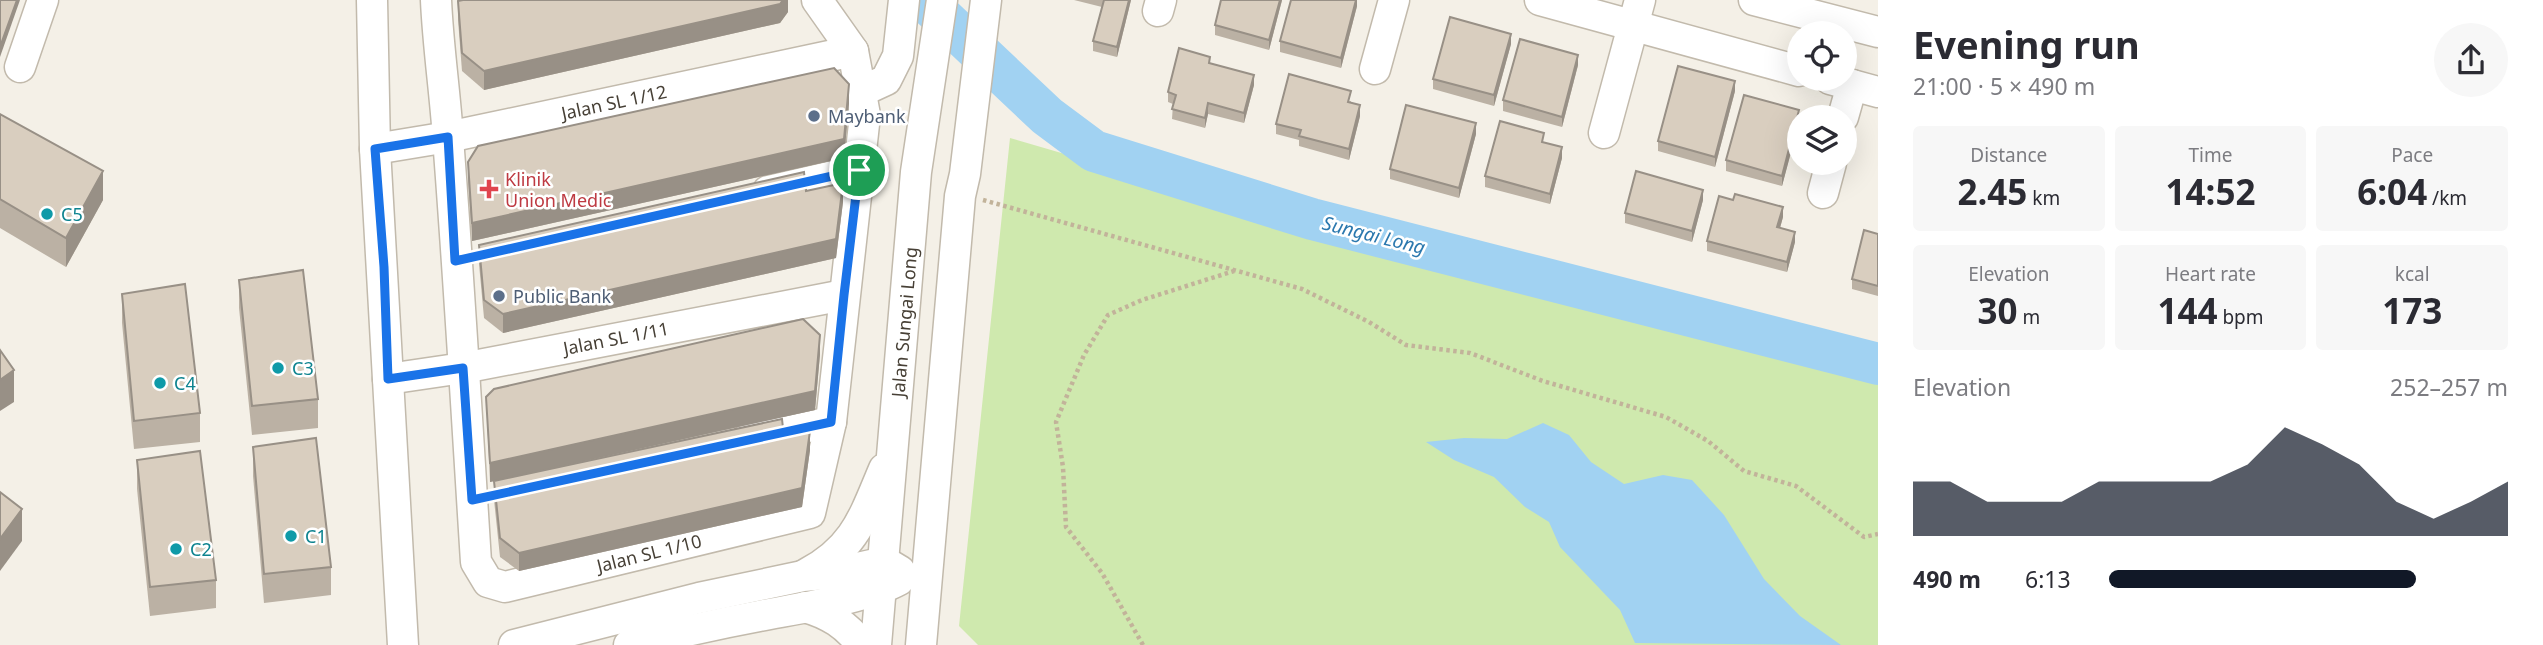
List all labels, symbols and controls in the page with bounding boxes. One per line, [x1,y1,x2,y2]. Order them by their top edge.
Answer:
text: Evening run [1913,18,2140,70]
map controls [1787,21,1857,175]
button: locate [1787,21,1857,91]
button: share [2434,23,2508,97]
text: 21:00 · 5 × 490 m [1913,70,2095,102]
street label: Jalan SL 1/12 [557,79,669,125]
place label: Maybank [828,104,906,128]
button: layers [1787,105,1857,175]
marker: Maybank [806,108,822,124]
pin [829,140,889,200]
text: Distance [1970,142,2047,168]
text: Time [2189,142,2232,168]
text: Pace [2391,142,2433,168]
icon: arrive [840,151,878,189]
place label: Klinik Union Medic [505,167,612,212]
text: 2.45 [1957,168,2027,215]
text: 14:52 [2166,168,2255,215]
text: 6:04 [2357,168,2427,215]
marker: Klinik Union Medic [479,179,499,199]
text: km [2027,185,2060,211]
text: /km [2427,185,2467,211]
place label: C5 [61,202,83,226]
marker: C5 [39,206,55,222]
water label: Sungai Long [1320,210,1428,260]
street label: Jalan Sungai Long [885,246,923,400]
text: Elevation [1968,261,2049,287]
text: Heart rate [2165,261,2256,287]
text: kcal [2395,261,2430,287]
place label: Public Bank [513,284,612,308]
text: 30 [1977,287,2017,334]
text: 144 [2157,287,2217,334]
text: 173 [2382,287,2442,334]
marker: Public Bank [491,288,507,304]
text: m [2017,304,2040,330]
text: bpm [2217,304,2264,330]
street label: Jalan SL 1/11 [559,316,671,360]
place label: C3 [292,356,314,380]
marker: C3 [270,360,286,376]
place label: C4 [174,371,196,395]
text: Elevation [1913,371,2011,403]
text: 252–257 m [2390,371,2508,403]
marker: C4 [152,375,168,391]
place label: C1 [305,524,327,548]
marker: C1 [283,528,299,544]
street label: Jalan SL 1/10 [592,528,704,578]
place label: C2 [190,537,212,561]
marker: C2 [168,541,184,557]
text: 490 m [1913,563,1981,595]
text: 6:13 [2025,563,2071,595]

